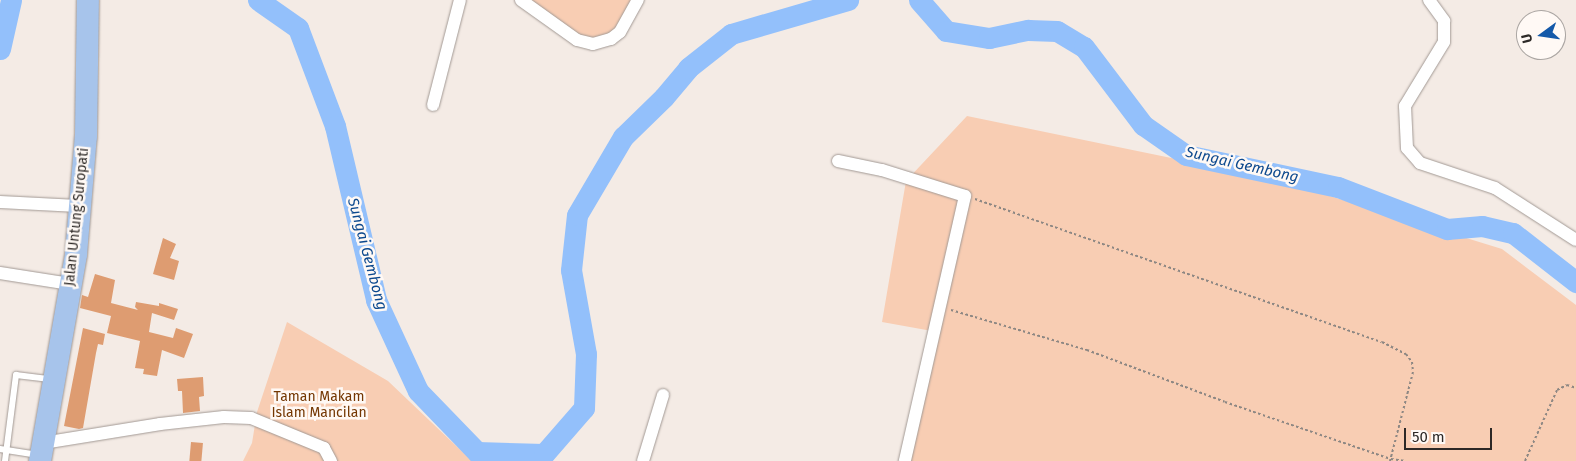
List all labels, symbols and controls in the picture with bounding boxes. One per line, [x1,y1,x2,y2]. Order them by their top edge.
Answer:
north arrow [1516,10,1566,60]
text: U [1518,32,1536,45]
water label: Sungai Gembong [1184,143,1300,187]
street label: Jalan Untung Suropati [61,147,93,287]
water label: Sungai Gembong [343,196,391,312]
park label: Taman Makam Islam Mancilan [271,389,367,422]
scale bar [1406,418,1494,450]
text: 50 m [1412,428,1445,446]

